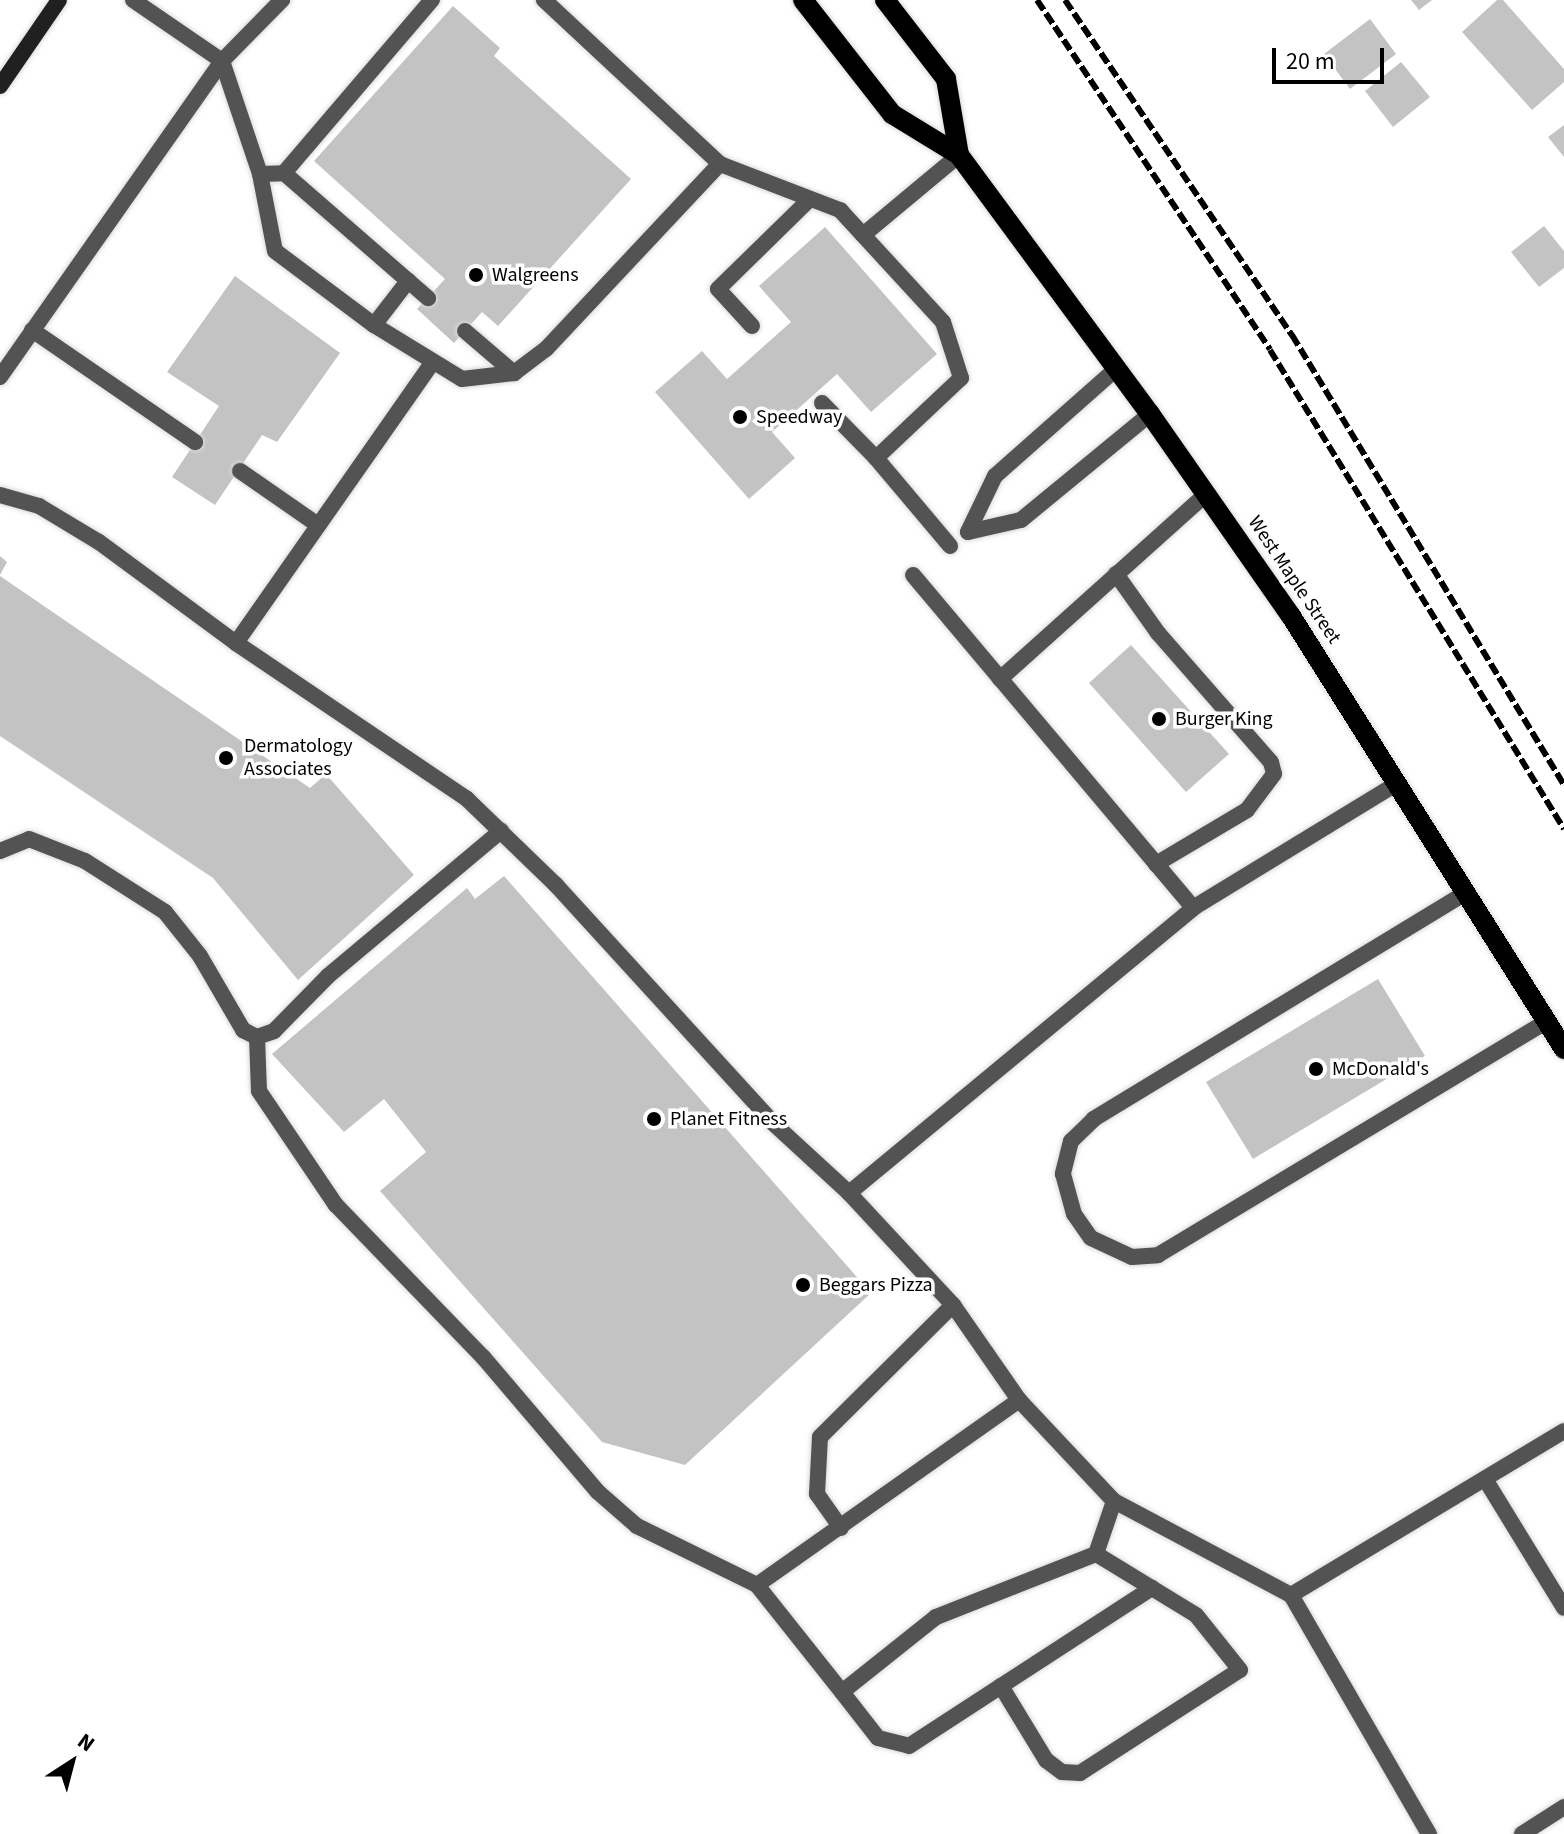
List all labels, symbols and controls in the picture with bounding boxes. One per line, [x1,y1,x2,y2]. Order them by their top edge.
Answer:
scale bar [1276,32,1388,82]
text: 20 m [1286,44,1335,79]
place label: Walgreens [492,263,579,287]
marker: Walgreens [467,266,485,284]
place label: Speedway [756,405,842,429]
marker: Speedway [731,408,749,426]
street label: West Maple Street [1242,511,1346,649]
place label: Burger King [1175,707,1273,731]
marker: Burger King [1150,710,1168,728]
place label: Dermatology Associates [244,734,353,781]
marker: Dermatology Associates [215,747,237,769]
place label: McDonald's [1332,1057,1429,1081]
marker: McDonald's [1307,1060,1325,1078]
place label: Planet Fitness [670,1107,787,1131]
marker: Planet Fitness [645,1110,663,1128]
place label: Beggars Pizza [819,1273,933,1297]
marker: Beggars Pizza [794,1276,812,1294]
north arrow [32,1722,112,1802]
text: N [71,1725,101,1760]

